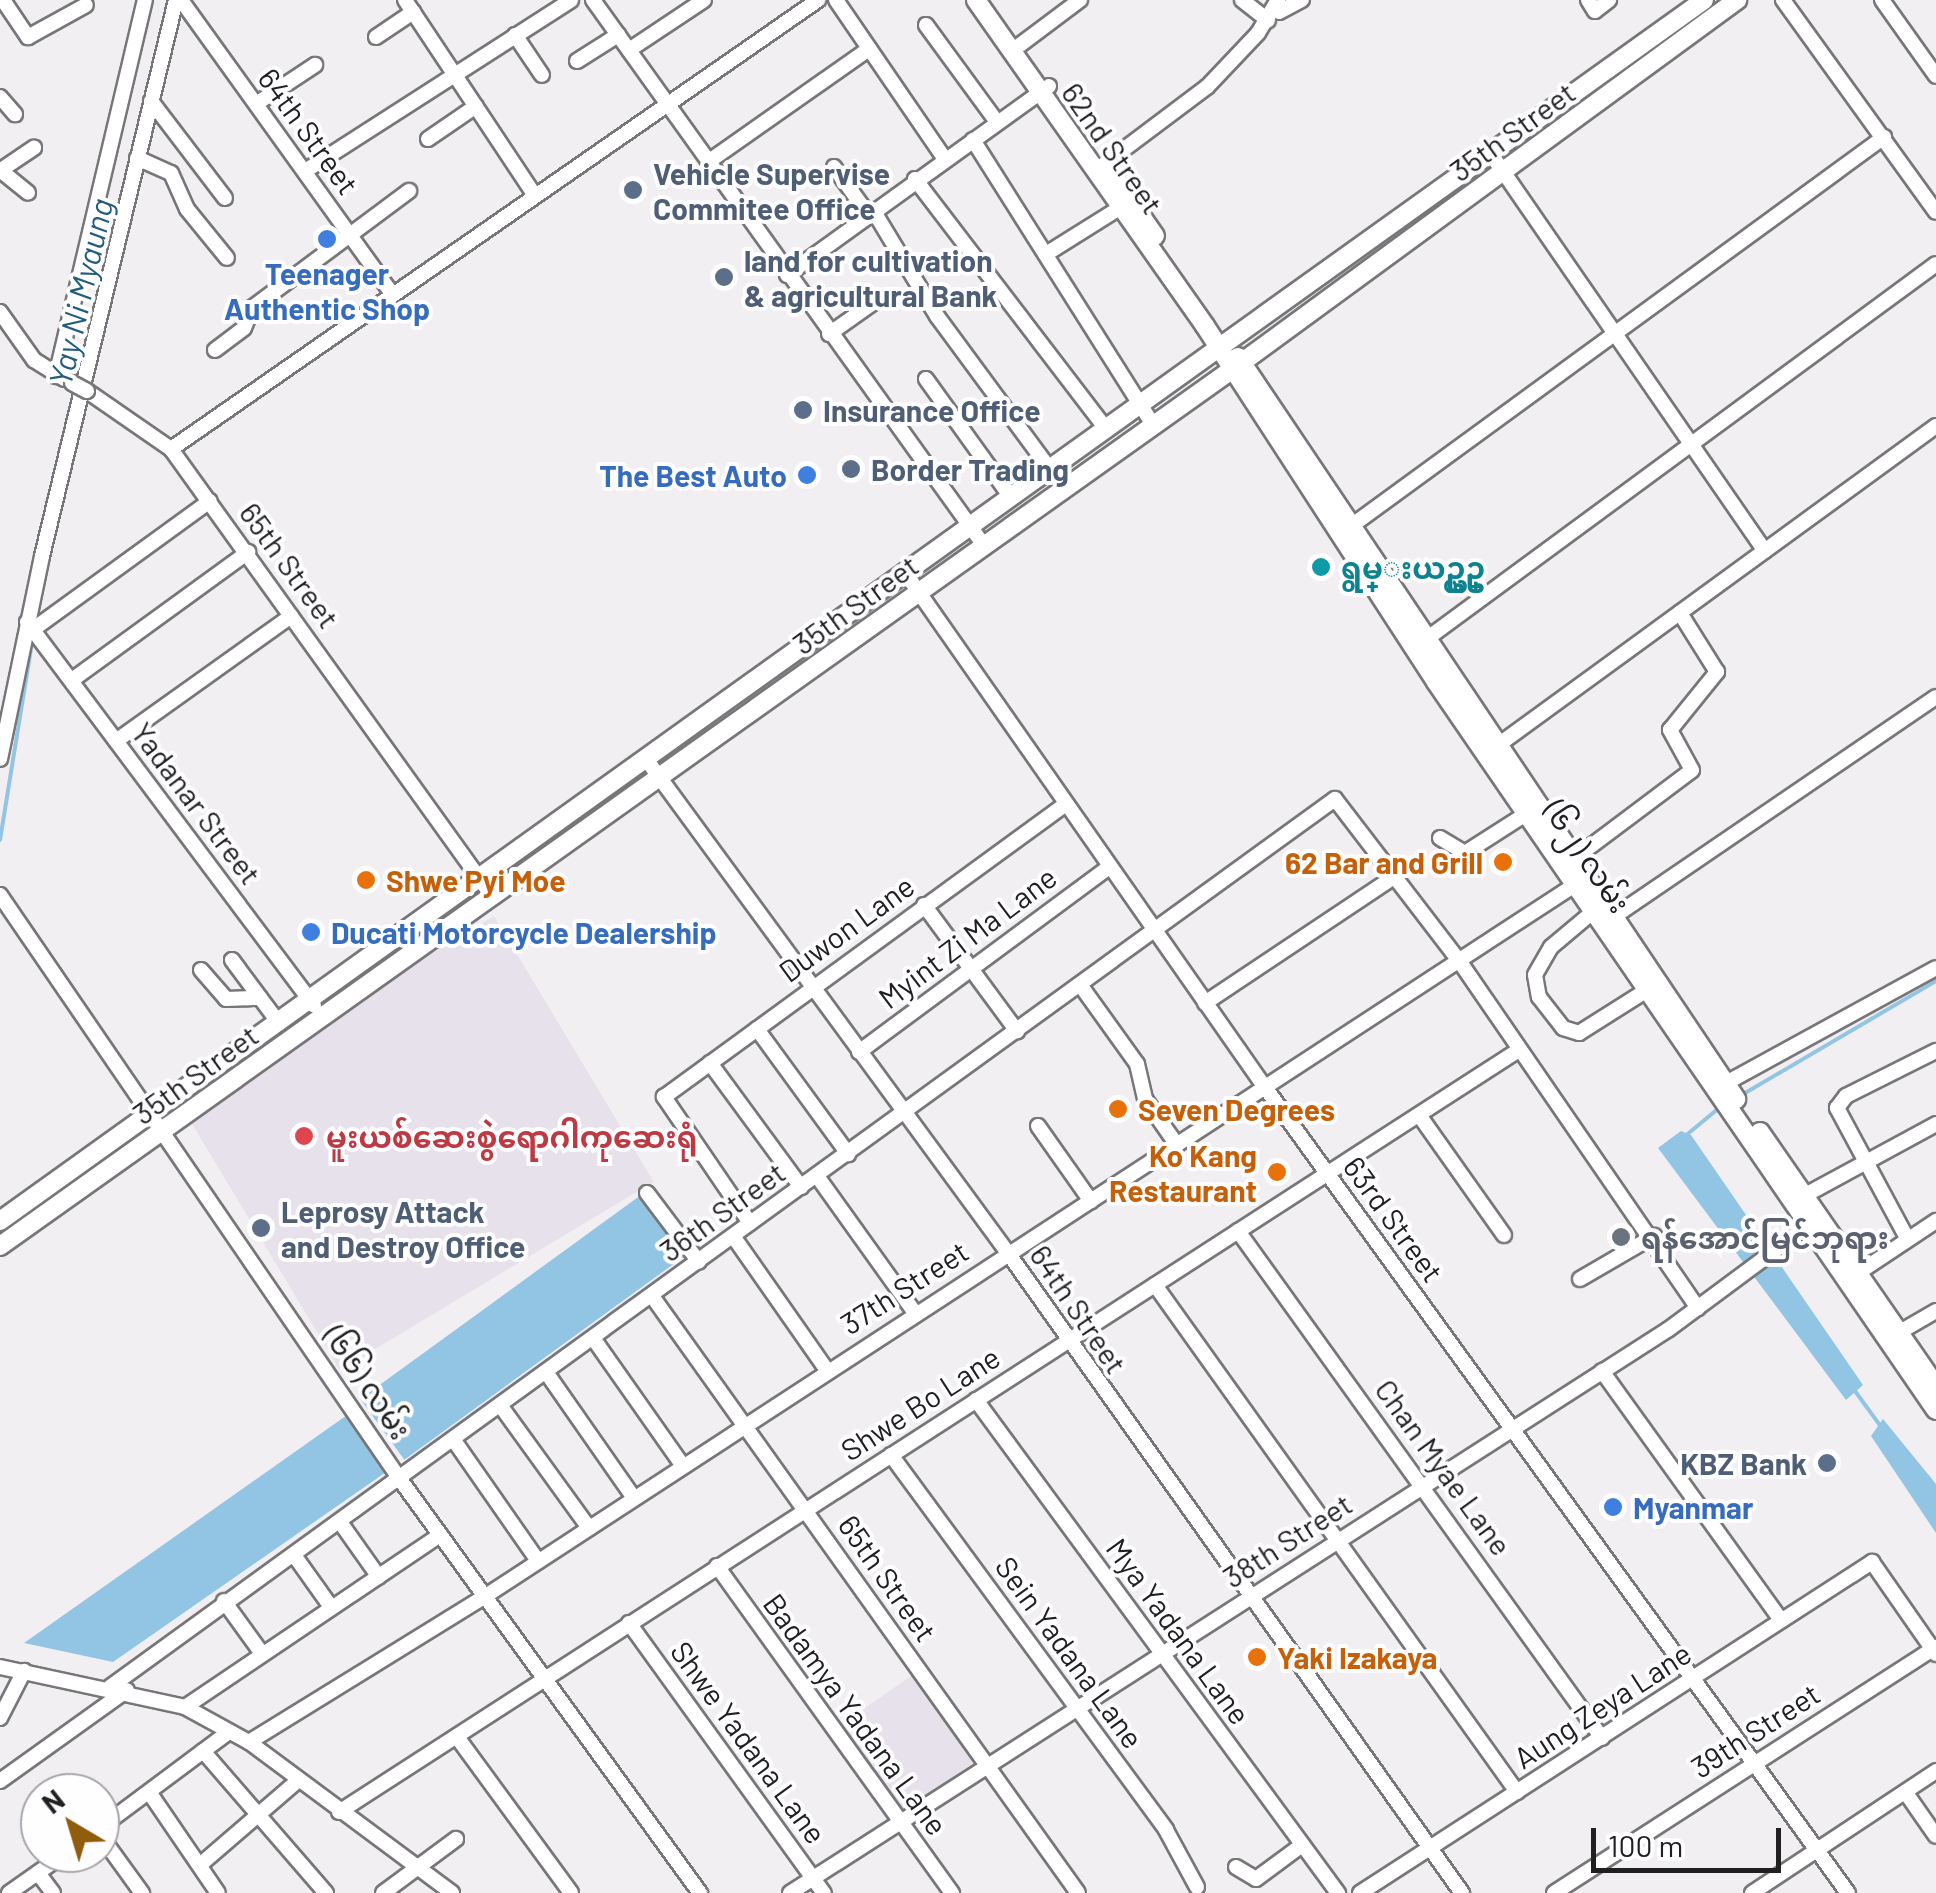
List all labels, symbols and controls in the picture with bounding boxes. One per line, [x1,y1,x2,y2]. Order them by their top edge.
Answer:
street label: 64th Street [251,61,367,201]
street label: 35th Street [1442,74,1582,188]
street label: 62nd Street [1055,76,1171,220]
place label: Vehicle Supervise Commitee Office [653,155,890,226]
marker: Vehicle Supervise Commitee Office [622,179,644,201]
water label: Yay Ni Myaung [40,195,120,389]
marker: Teenager Authentic Shop [316,228,338,250]
place label: land for cultivation & agricultural Bank [744,242,998,312]
place label: Teenager Authentic Shop [224,255,430,326]
marker: land for cultivation & agricultural Bank [713,266,735,288]
place label: Insurance Office [823,392,1041,428]
marker: Insurance Office [792,399,814,421]
place label: Border Trading [871,451,1069,487]
place label: The Best Auto [599,457,787,493]
marker: Border Trading [840,458,862,480]
marker: The Best Auto [796,464,818,486]
street label: 65th Street [233,495,347,635]
street label: 35th Street [785,547,925,661]
place label: ရွမ္းယဥ္ယဥ္ [1341,549,1485,585]
marker: ရွမ္းယဥ္ယဥ္ [1310,556,1332,578]
street label: Yadanar Street [125,715,269,891]
street label: (၆၂) လမ်း [1537,793,1639,919]
place label: 62 Bar and Grill [1285,844,1483,880]
marker: 62 Bar and Grill [1492,851,1514,873]
street label: Myint Zi Ma Lane [871,858,1063,1016]
place label: Shwe Pyi Moe [386,862,566,898]
street label: Duwon Lane [771,867,921,989]
marker: Shwe Pyi Moe [355,869,377,891]
place label: Ducati Motorcycle Dealership [331,914,716,950]
marker: Ducati Motorcycle Dealership [300,921,322,943]
street label: 35th Street [125,1017,265,1131]
place label: Seven Degrees [1138,1091,1335,1127]
marker: Seven Degrees [1107,1098,1129,1120]
place label: မူးယစ်ဆေးစွဲရောဂါကုဆေးရုံ [326,1118,698,1154]
marker: မူးယစ်ဆေးစွဲရောဂါကုဆေးရုံ [291,1123,317,1149]
place label: Ko Kang Restaurant [1109,1137,1257,1208]
street label: 63rd Street [1337,1149,1451,1289]
street label: 36th Street [652,1154,792,1268]
marker: Ko Kang Restaurant [1266,1161,1288,1183]
place label: Leprosy Attack and Destroy Office [281,1193,525,1264]
marker: Leprosy Attack and Destroy Office [250,1217,272,1239]
place label: ရန်အောင်မြင်ဘုရား [1641,1219,1889,1255]
marker: ရန်အောင်မြင်ဘုရား [1610,1226,1632,1248]
street label: 37th Street [834,1233,974,1341]
street label: 64th Street [1023,1238,1135,1380]
street label: (၆၆) လမ်း [317,1318,419,1446]
street label: Shwe Bo Lane [834,1338,1006,1468]
street label: Chan Myae Lane [1368,1372,1520,1562]
place label: KBZ Bank [1680,1445,1807,1481]
marker: KBZ Bank [1816,1452,1838,1474]
street label: 38th Street [1216,1485,1358,1595]
place label: Myanmar [1633,1489,1753,1525]
marker: Myanmar [1602,1496,1624,1518]
street label: 65th Street [831,1508,945,1648]
street label: Mya Yadana Lane [1100,1531,1258,1731]
street label: Sein Yadana Lane [988,1549,1152,1755]
street label: Badamya Yadana Lane [756,1586,956,1842]
street label: Shwe Yadana Lane [664,1634,834,1850]
street label: Aung Zeya Lane [1507,1634,1697,1776]
place label: Yaki Izakaya [1277,1639,1437,1675]
marker: Yaki Izakaya [1246,1646,1268,1668]
street label: 39th Street [1684,1675,1826,1785]
north arrow [20,1773,120,1873]
text: N [35,1782,71,1820]
scale bar [1596,1808,1786,1870]
text: 100 m [1608,1827,1683,1863]

